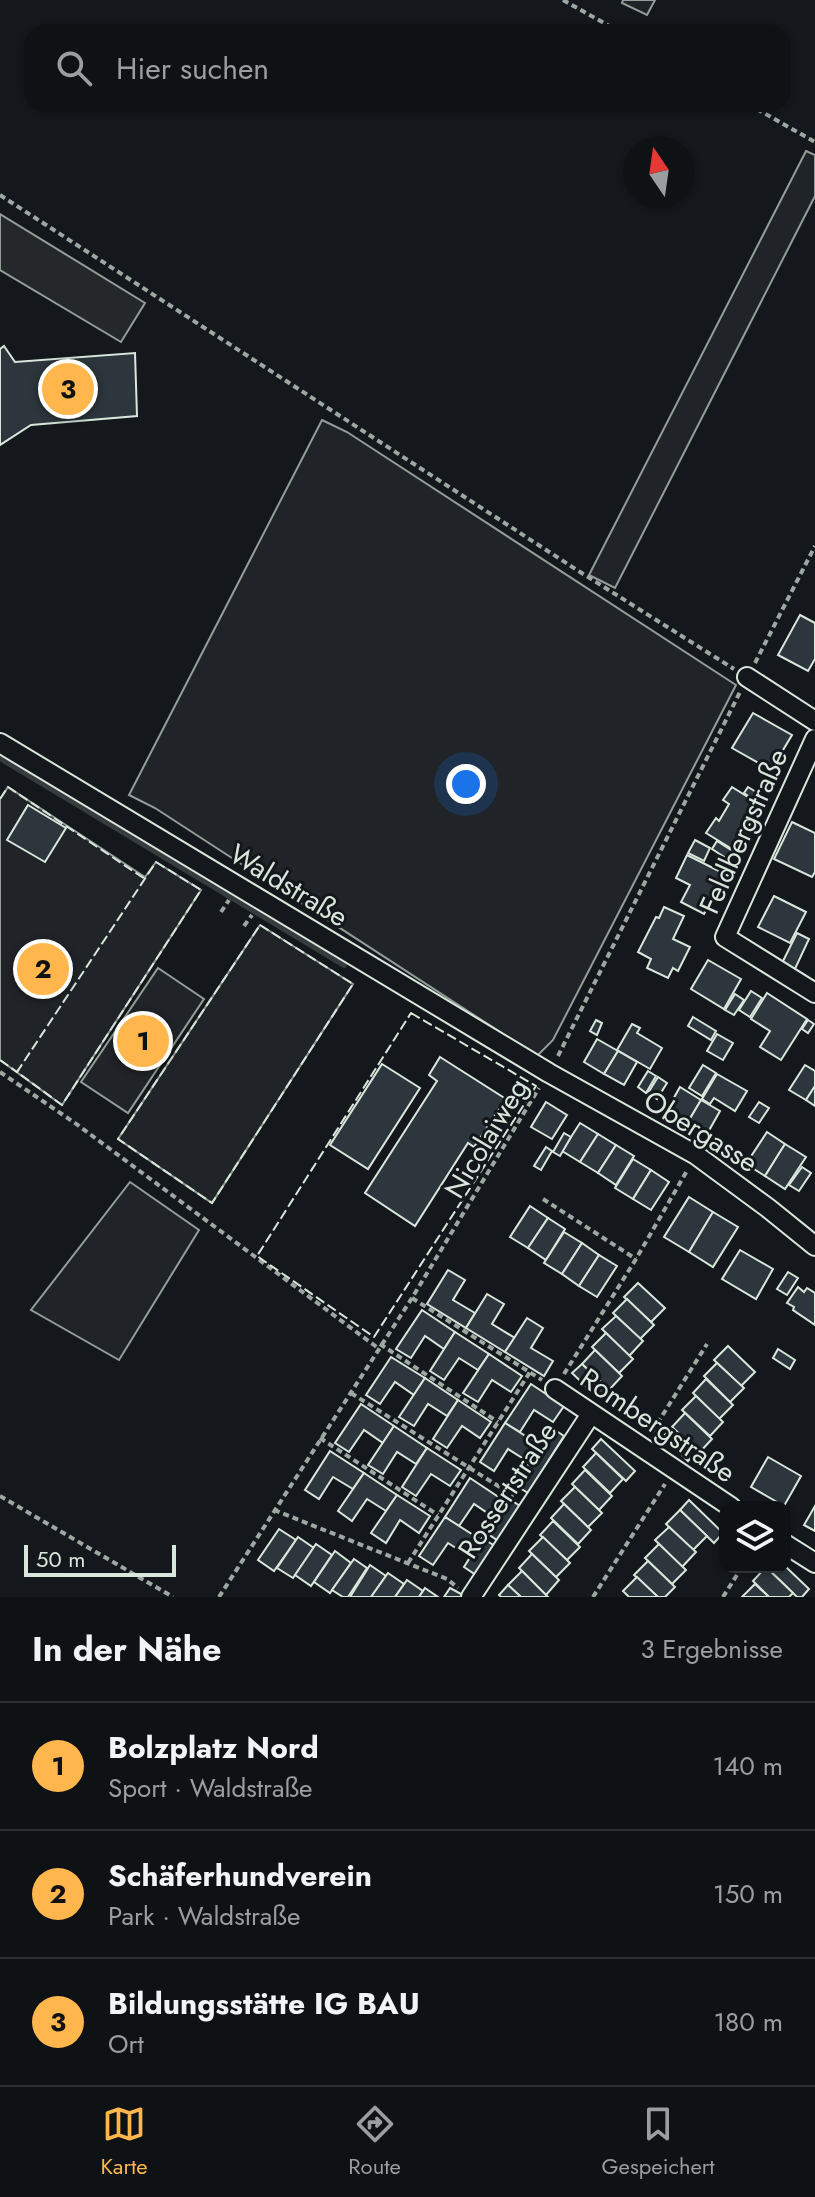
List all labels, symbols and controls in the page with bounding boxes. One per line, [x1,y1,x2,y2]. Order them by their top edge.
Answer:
search box [24,24,791,112]
icon: search [52,46,96,90]
text: Hier suchen [116,47,269,90]
north arrow [623,136,695,208]
pin: 3 [42,359,94,419]
street label: Feldbergstraße [689,742,798,920]
your location [446,764,486,804]
street label: Waldstraße [222,834,356,937]
pin: 2 [17,939,69,999]
pin: 1 [117,1011,169,1071]
street label: Nicolaiweg [434,1070,538,1206]
street label: Obergasse [636,1080,766,1183]
street label: Rombergstraße [572,1358,744,1493]
street label: Rossertstraße [448,1414,567,1567]
map controls [719,1501,791,1573]
button: layers [719,1501,791,1573]
scale bar [24,1541,176,1577]
text: 50 m [36,1543,85,1575]
text: In der Nähe [32,1625,222,1674]
text: 3 Ergebnisse [640,1630,783,1668]
text: Bolzplatz Nord [108,1726,319,1769]
text: 1 [51,1747,65,1785]
text: 140 m [712,1747,783,1785]
text: Sport · Waldstraße [108,1769,313,1807]
text: Schäferhundverein [108,1854,372,1897]
text: 2 [49,1875,67,1913]
text: 150 m [713,1875,783,1913]
text: Park · Waldstraße [108,1897,300,1935]
text: Bildungsstätte IG BAU [108,1982,420,2025]
text: 3 [50,2003,66,2041]
text: 180 m [713,2003,783,2041]
text: Ort [108,2025,144,2063]
tab: Karte [100,2102,148,2182]
tab: Route [348,2102,401,2182]
tab: Gespeichert [602,2102,715,2182]

